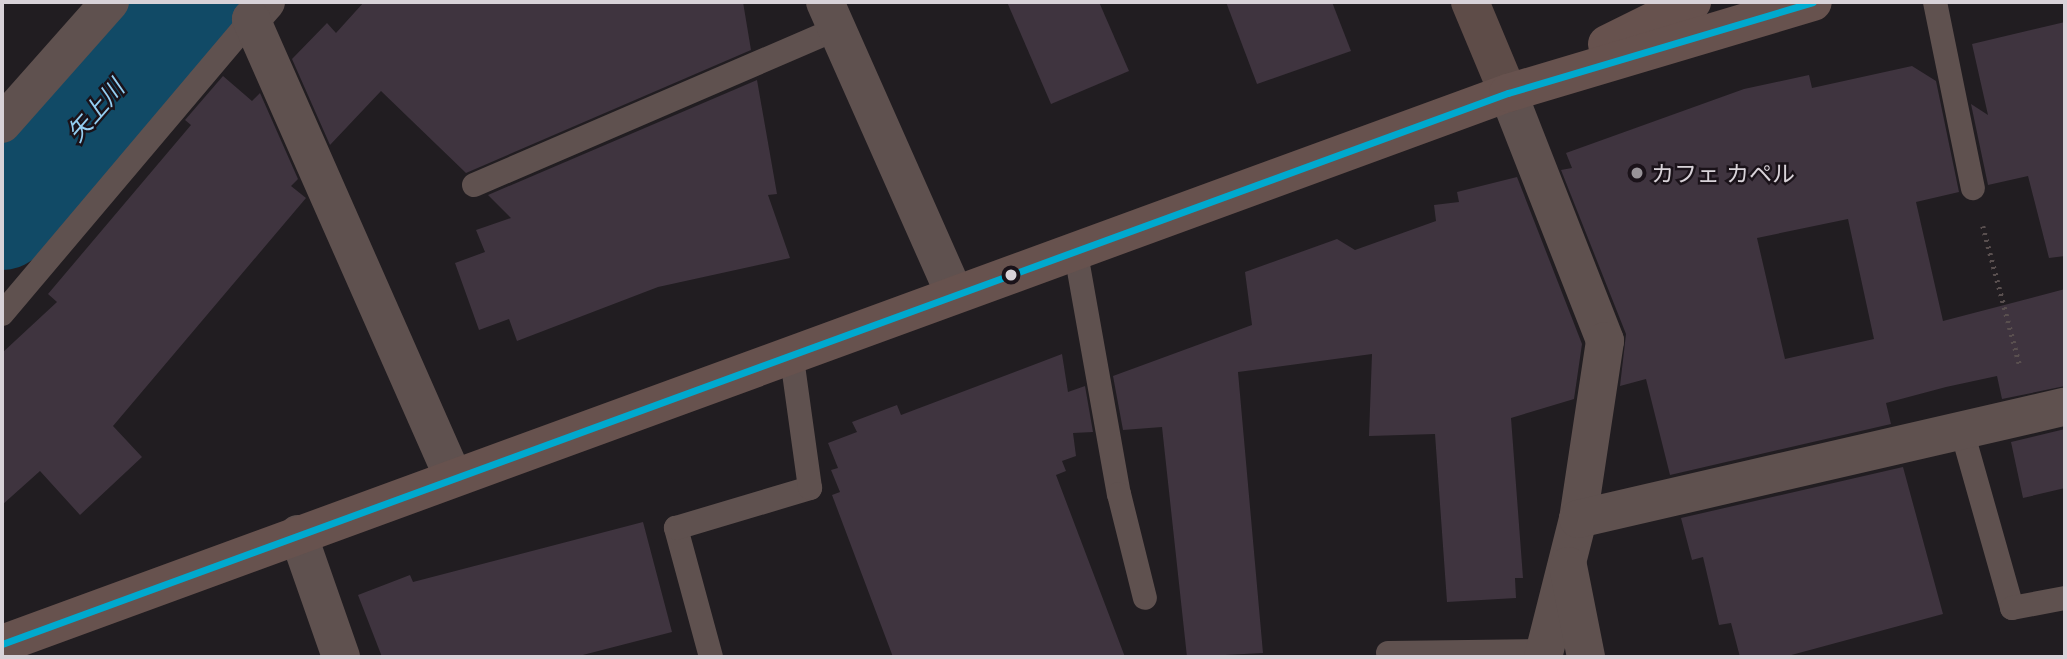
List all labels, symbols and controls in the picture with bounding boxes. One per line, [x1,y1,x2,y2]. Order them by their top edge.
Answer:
water label: 矢上川 [61,73,129,147]
place label: カフェ カペル [1651,159,1795,187]
marker: カフェ カペル [1629,165,1645,181]
unlabelled marker [1004,268,1018,282]

